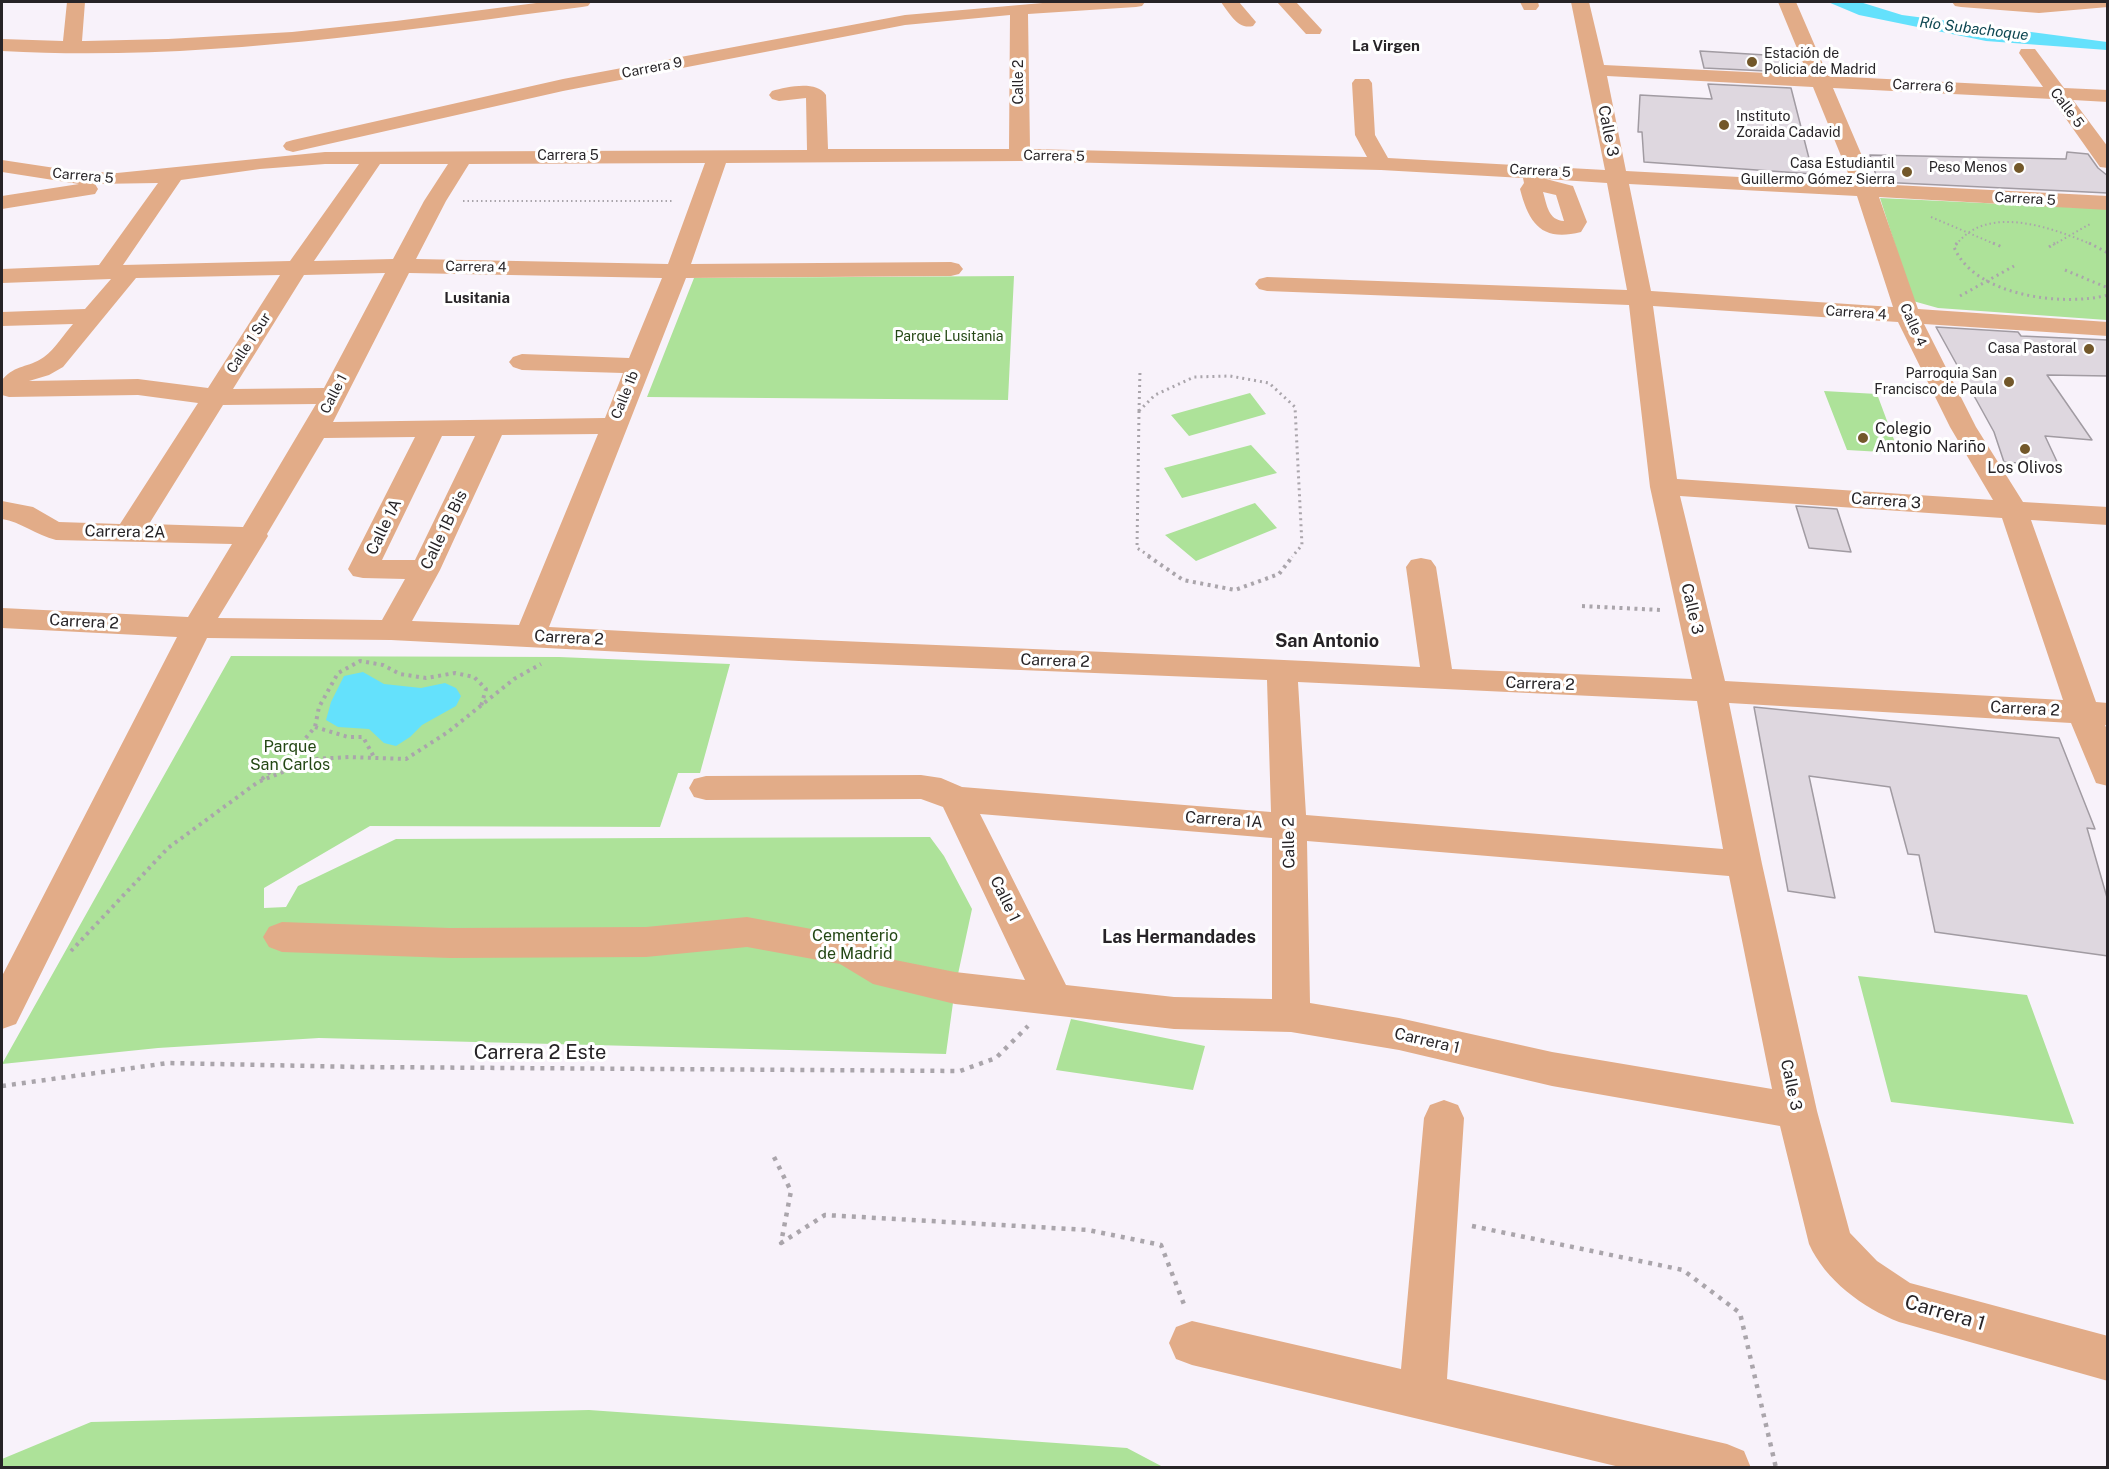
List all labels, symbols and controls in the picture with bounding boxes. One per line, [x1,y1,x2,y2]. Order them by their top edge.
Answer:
water label: Río Subachoque [1918,13,2030,45]
district label: La Virgen [1352,37,1420,55]
place label: Estación de Policia de Madrid [1764,46,1876,78]
street label: Carrera 9 [620,54,684,82]
marker: Estación de Policia de Madrid [1745,55,1759,69]
street label: Calle 2 [1011,60,1027,104]
street label: Carrera 6 [1892,76,1954,96]
street label: Calle 5 [2047,85,2087,131]
street label: Calle 3 [1594,104,1622,158]
place label: Instituto Zoraida Cadavid [1736,109,1841,142]
marker: Instituto Zoraida Cadavid [1717,118,1731,132]
street label: Carrera 5 [1023,147,1085,165]
street label: Carrera 5 [537,148,599,164]
place label: Casa Estudiantil Guillermo Gómez Sierra [1741,156,1895,188]
place label: Peso Menos [1929,160,2007,176]
street label: Carrera 5 [1509,161,1571,181]
marker: Peso Menos [2012,161,2026,175]
street label: Carrera 5 [52,165,114,187]
marker: Casa Estudiantil Guillermo Gómez Sierra [1900,165,1914,179]
street label: Carrera 5 [1994,189,2056,209]
street label: Carrera 4 [445,258,507,276]
district label: Lusitania [444,289,510,307]
street label: Calle 4 [1896,301,1930,349]
street label: Carrera 4 [1825,302,1887,324]
street label: Calle 1 Sur [223,310,275,376]
park label: Parque Lusitania [895,329,1003,345]
place label: Casa Pastoral [1988,341,2077,357]
marker: Casa Pastoral [2082,342,2096,356]
place label: Parroquia San Francisco de Paula [1874,366,1997,398]
street label: Calle 1b [608,368,642,422]
street label: Calle 1 [317,371,351,417]
marker: Parroquia San Francisco de Paula [2002,375,2016,389]
place label: Colegio Antonio Nariño [1875,419,1986,457]
marker: Colegio Antonio Nariño [1856,431,1870,445]
marker: Los Olivos [2018,442,2032,456]
place label: Los Olivos [1987,458,2063,478]
street label: Calle 1B Bis [417,487,471,573]
street label: Carrera 3 [1850,489,1922,513]
street label: Calle 1A [362,496,406,558]
street label: Carrera 2A [84,522,166,542]
street label: Calle 3 [1677,582,1707,636]
street label: Carrera 2 [49,611,119,633]
street label: Carrera 2 [534,627,604,649]
district label: San Antonio [1275,630,1379,652]
street label: Carrera 2 [1020,650,1090,672]
street label: Carrera 2 [1505,673,1575,695]
street label: Carrera 2 [1990,698,2060,720]
park label: Parque San Carlos [250,737,330,775]
street label: Carrera 1A [1185,808,1263,832]
street label: Calle 2 [1279,817,1299,869]
street label: Calle 1 [986,873,1024,925]
park label: Cementerio de Madrid [812,926,898,964]
district label: Las Hermandades [1102,926,1256,948]
street label: Carrera 1 [1392,1024,1462,1058]
street label: Carrera 2 Este [474,1041,606,1065]
street label: Calle 3 [1776,1058,1806,1112]
street label: Carrera 1 [1902,1290,1988,1336]

